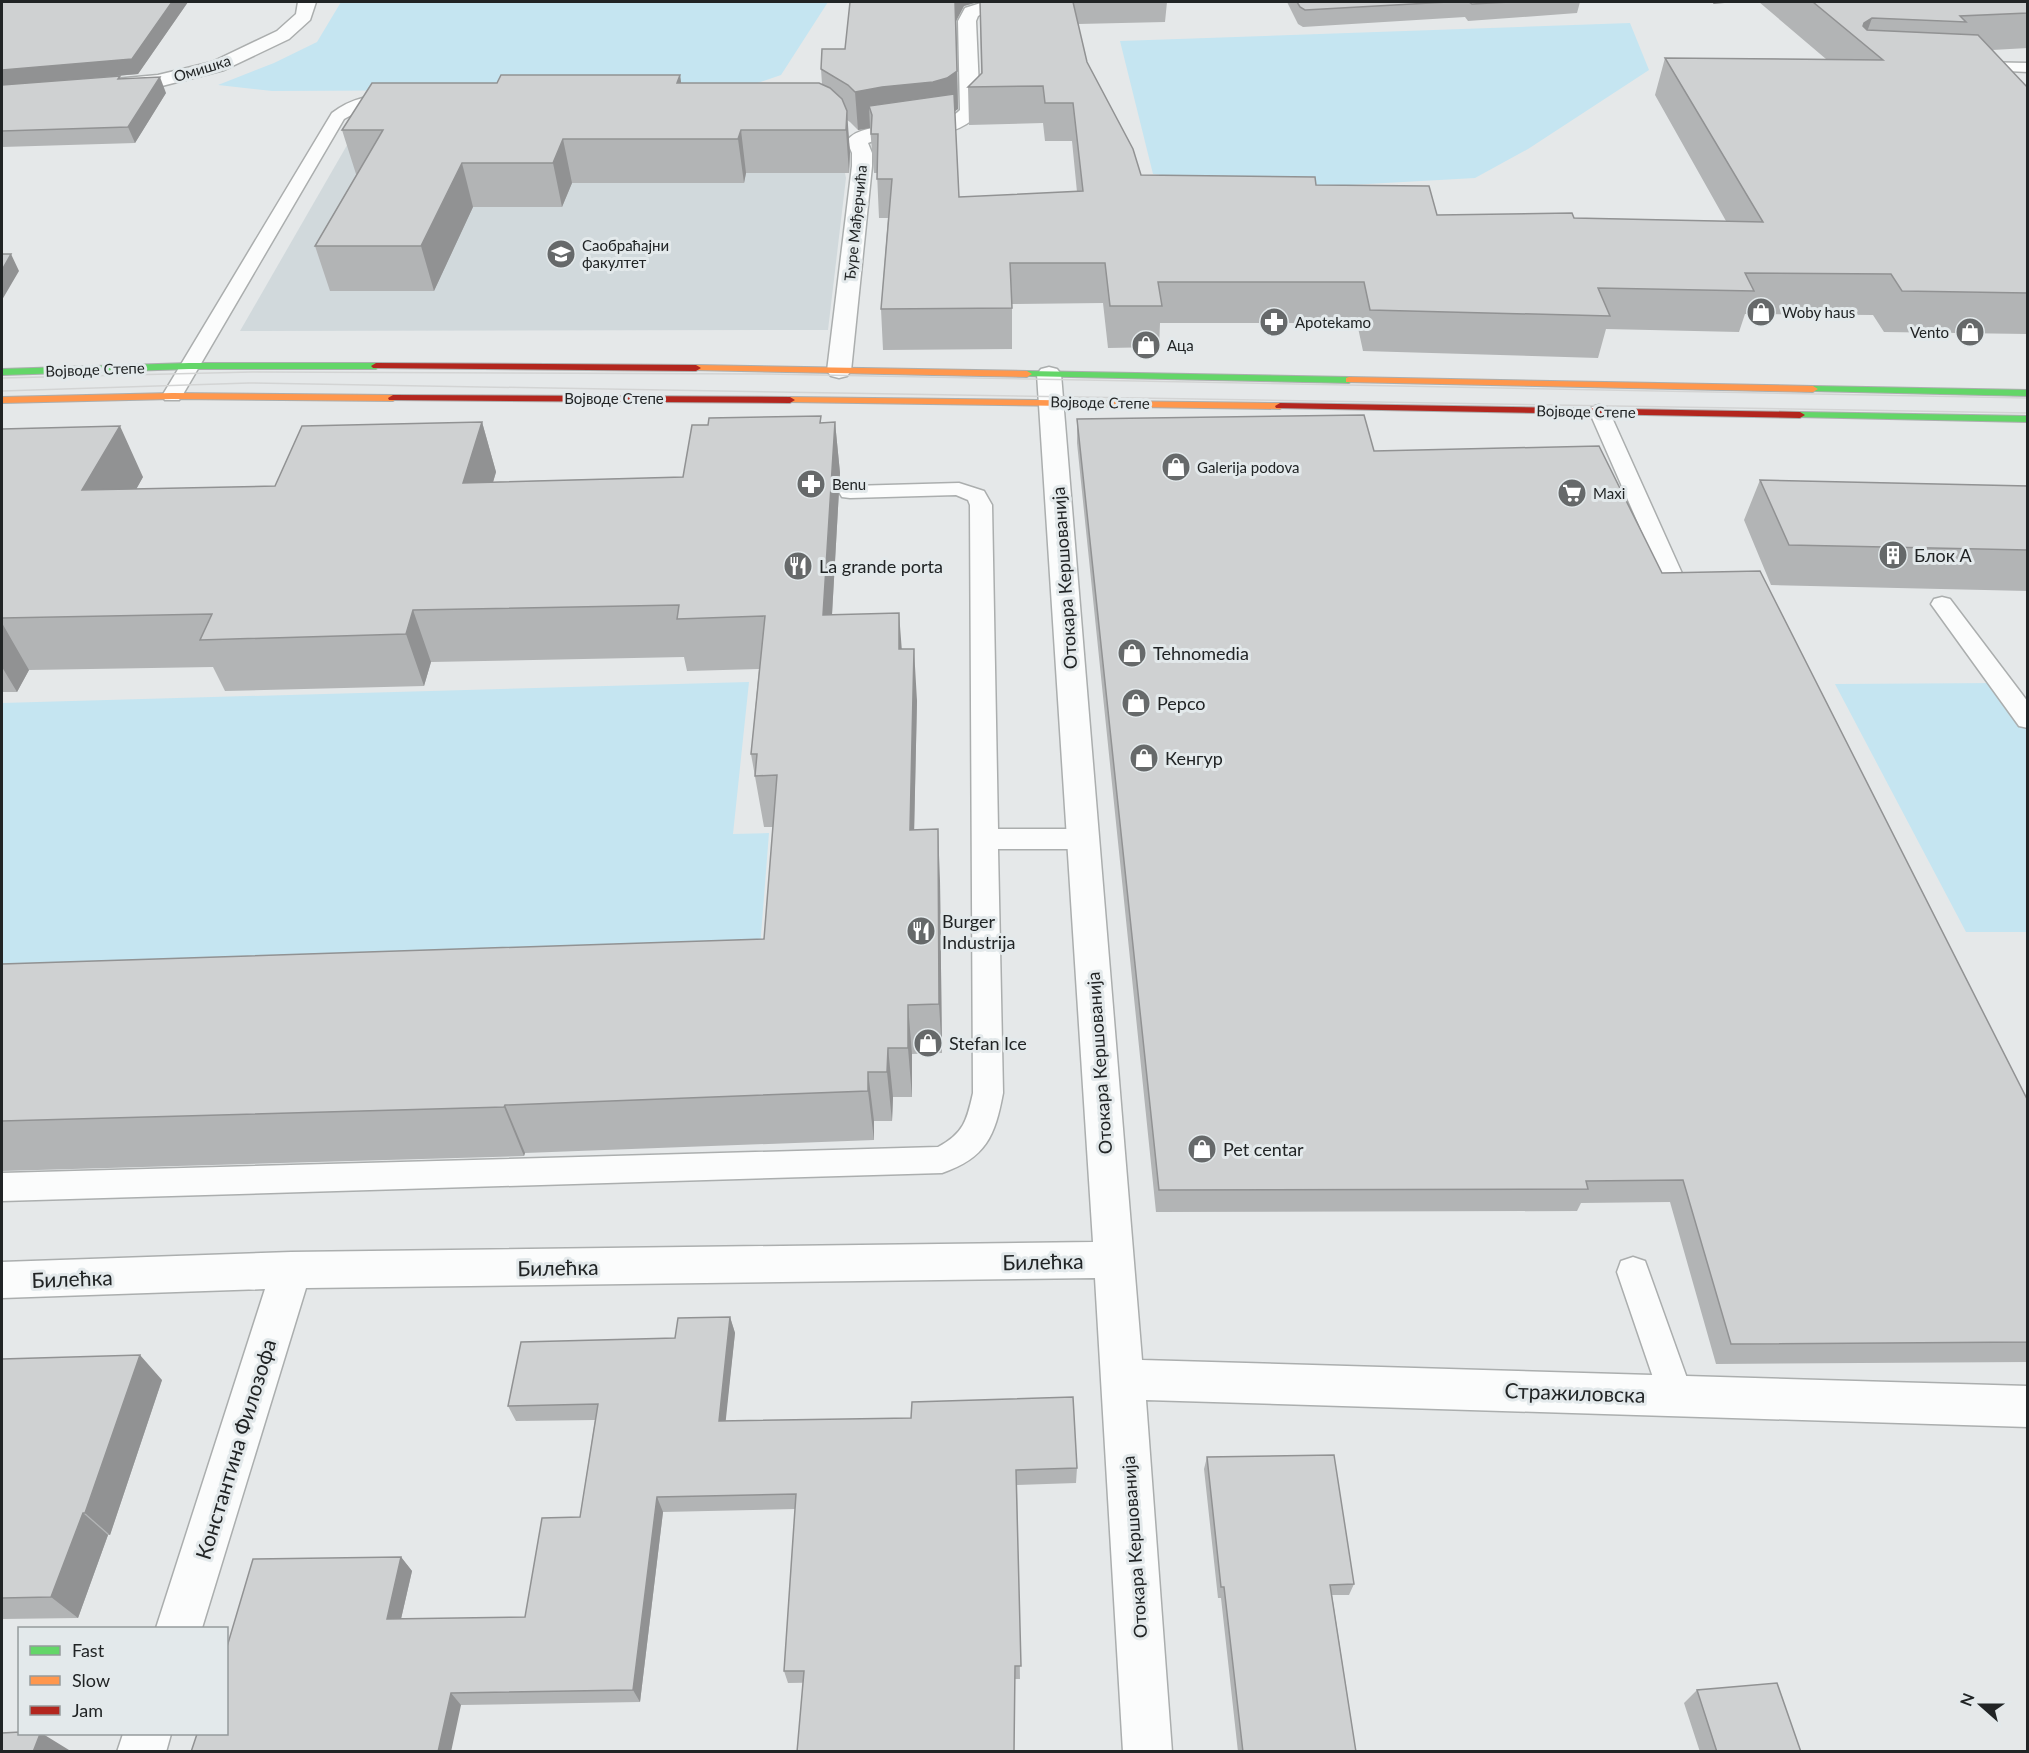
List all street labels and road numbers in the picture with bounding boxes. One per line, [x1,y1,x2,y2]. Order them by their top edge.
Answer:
street label: Омишка [171,51,233,85]
street label: Ђуре Мађерчића [840,164,870,282]
street label: Војводе Степе [45,358,145,380]
street label: Војводе Степе [564,389,664,407]
street label: Војводе Степе [1050,392,1150,412]
street label: Војводе Степе [1536,401,1636,421]
street label: Отокара Кершованија [1047,486,1081,670]
street label: Отокара Кершованија [1082,971,1116,1155]
street label: Билећка [1002,1248,1084,1274]
street label: Билећка [517,1254,599,1280]
street label: Билећка [31,1264,113,1292]
street label: Константина Филозофа [190,1336,280,1562]
street label: Стражиловска [1504,1377,1646,1407]
street label: Отокара Кершованија [1117,1455,1151,1639]

